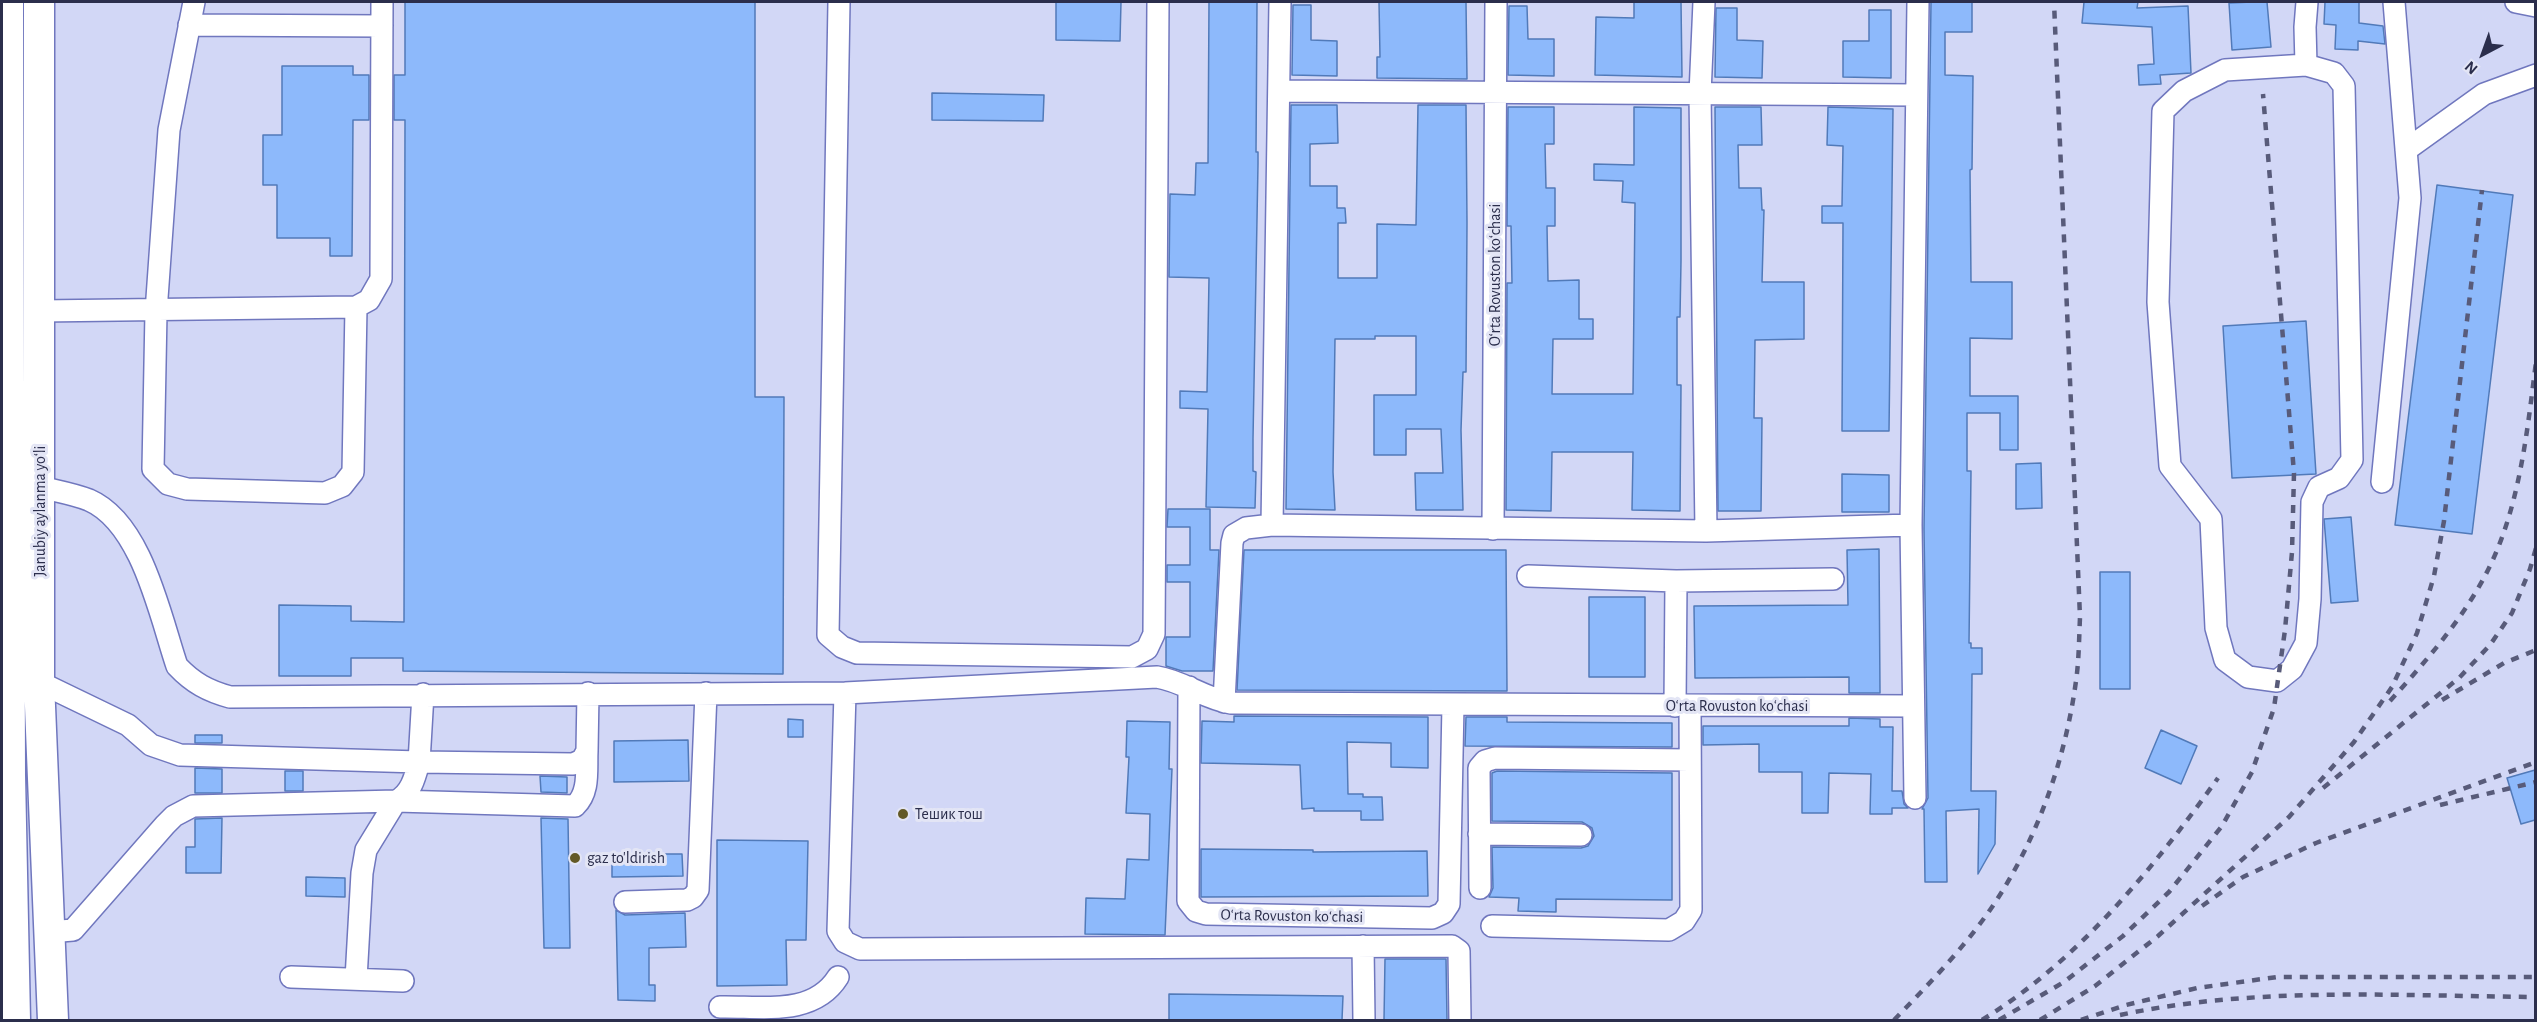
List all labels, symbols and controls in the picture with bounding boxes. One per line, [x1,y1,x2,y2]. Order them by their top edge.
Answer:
north arrow [2453,24,2513,84]
text: N [2462,58,2481,77]
street label: Oʻrta Rovuston koʻchasi [1485,204,1505,346]
street label: Janubiy aylanma yoʻli [30,446,50,576]
street label: Oʻrta Rovuston koʻchasi [1666,696,1808,716]
place label: Тешик тош [915,804,983,824]
marker: Тешик тош [896,807,910,821]
place label: gaz to'ldirish [587,848,665,868]
marker: gaz to'ldirish [568,851,582,865]
street label: Oʻrta Rovuston koʻchasi [1221,905,1363,927]

